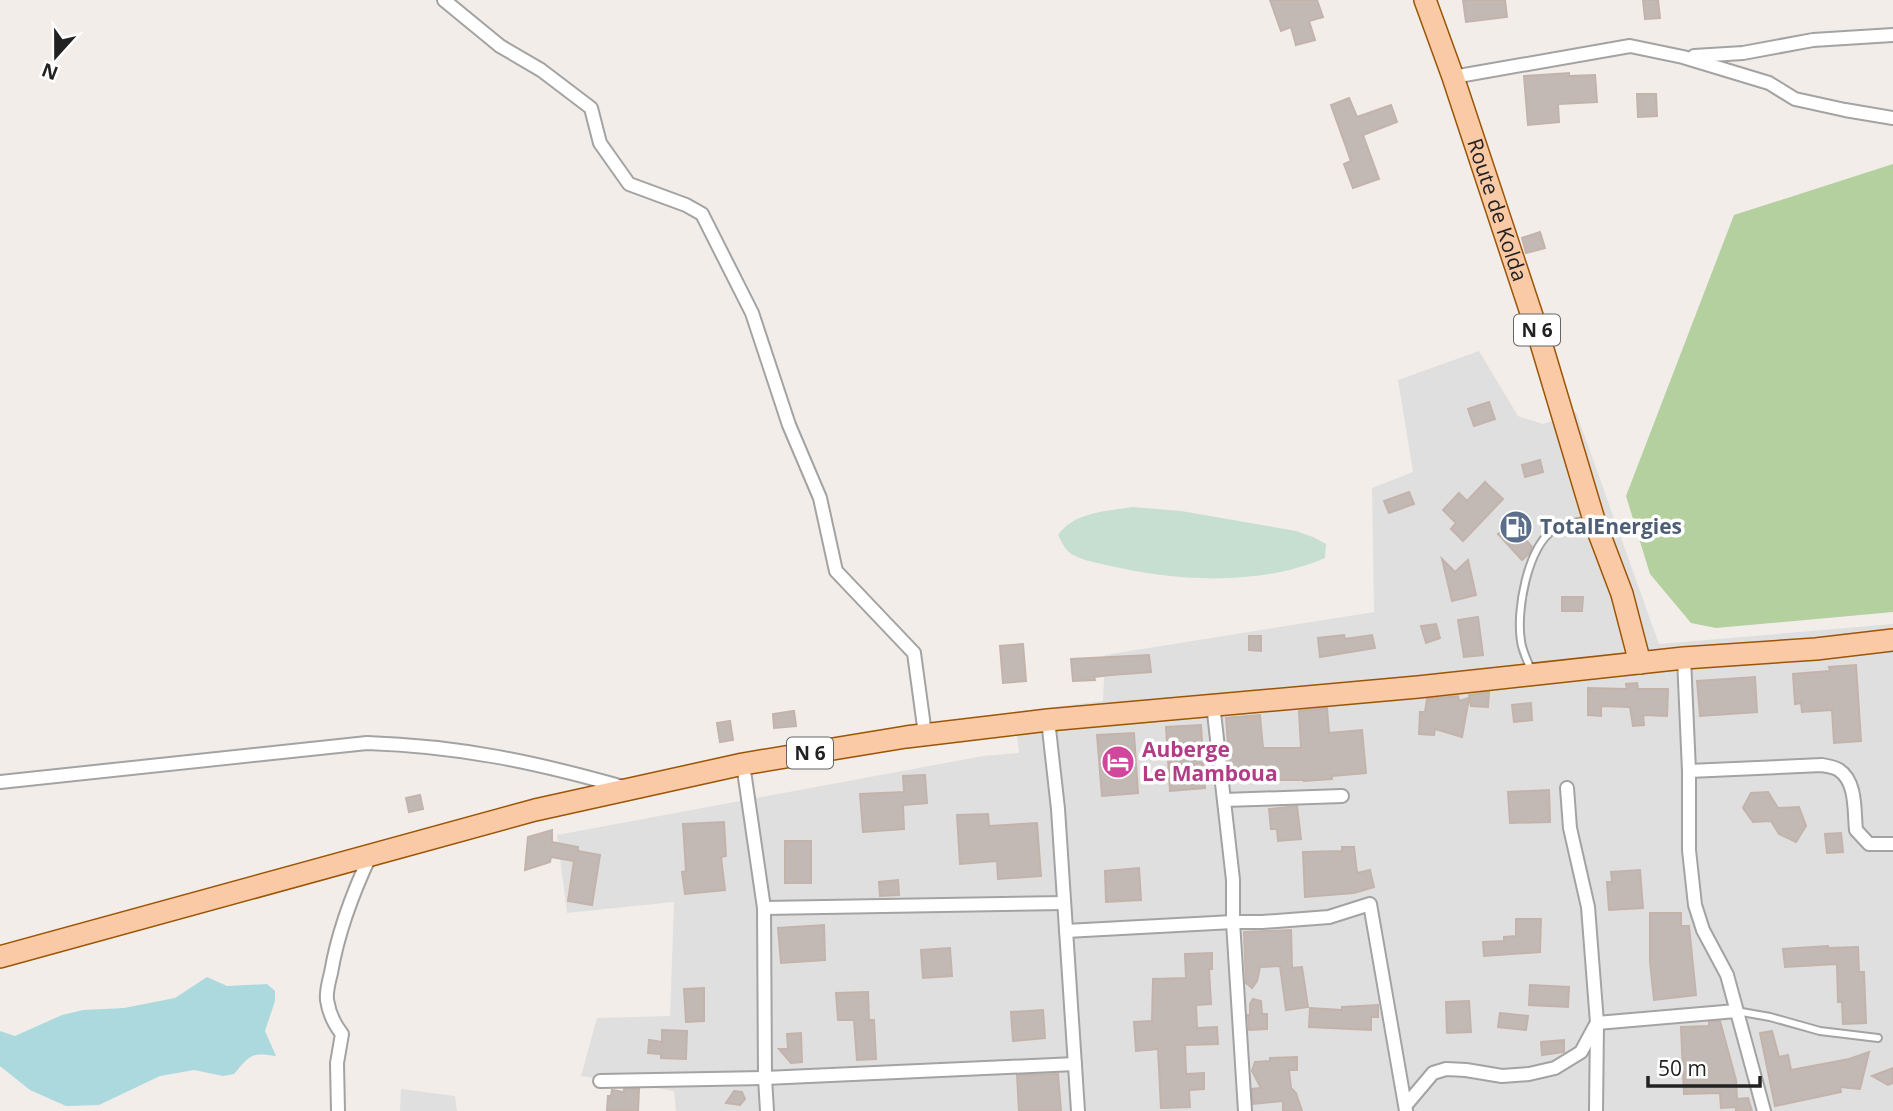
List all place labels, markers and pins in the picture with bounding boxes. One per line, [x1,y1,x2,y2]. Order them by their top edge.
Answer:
fuel station icon: TotalEnergies [1497,508,1535,546]
place label: TotalEnergies [1540,512,1682,540]
place label: Auberge Le Mamboua [1142,735,1278,787]
hotel icon: Auberge Le Mamboua [1099,743,1137,781]

